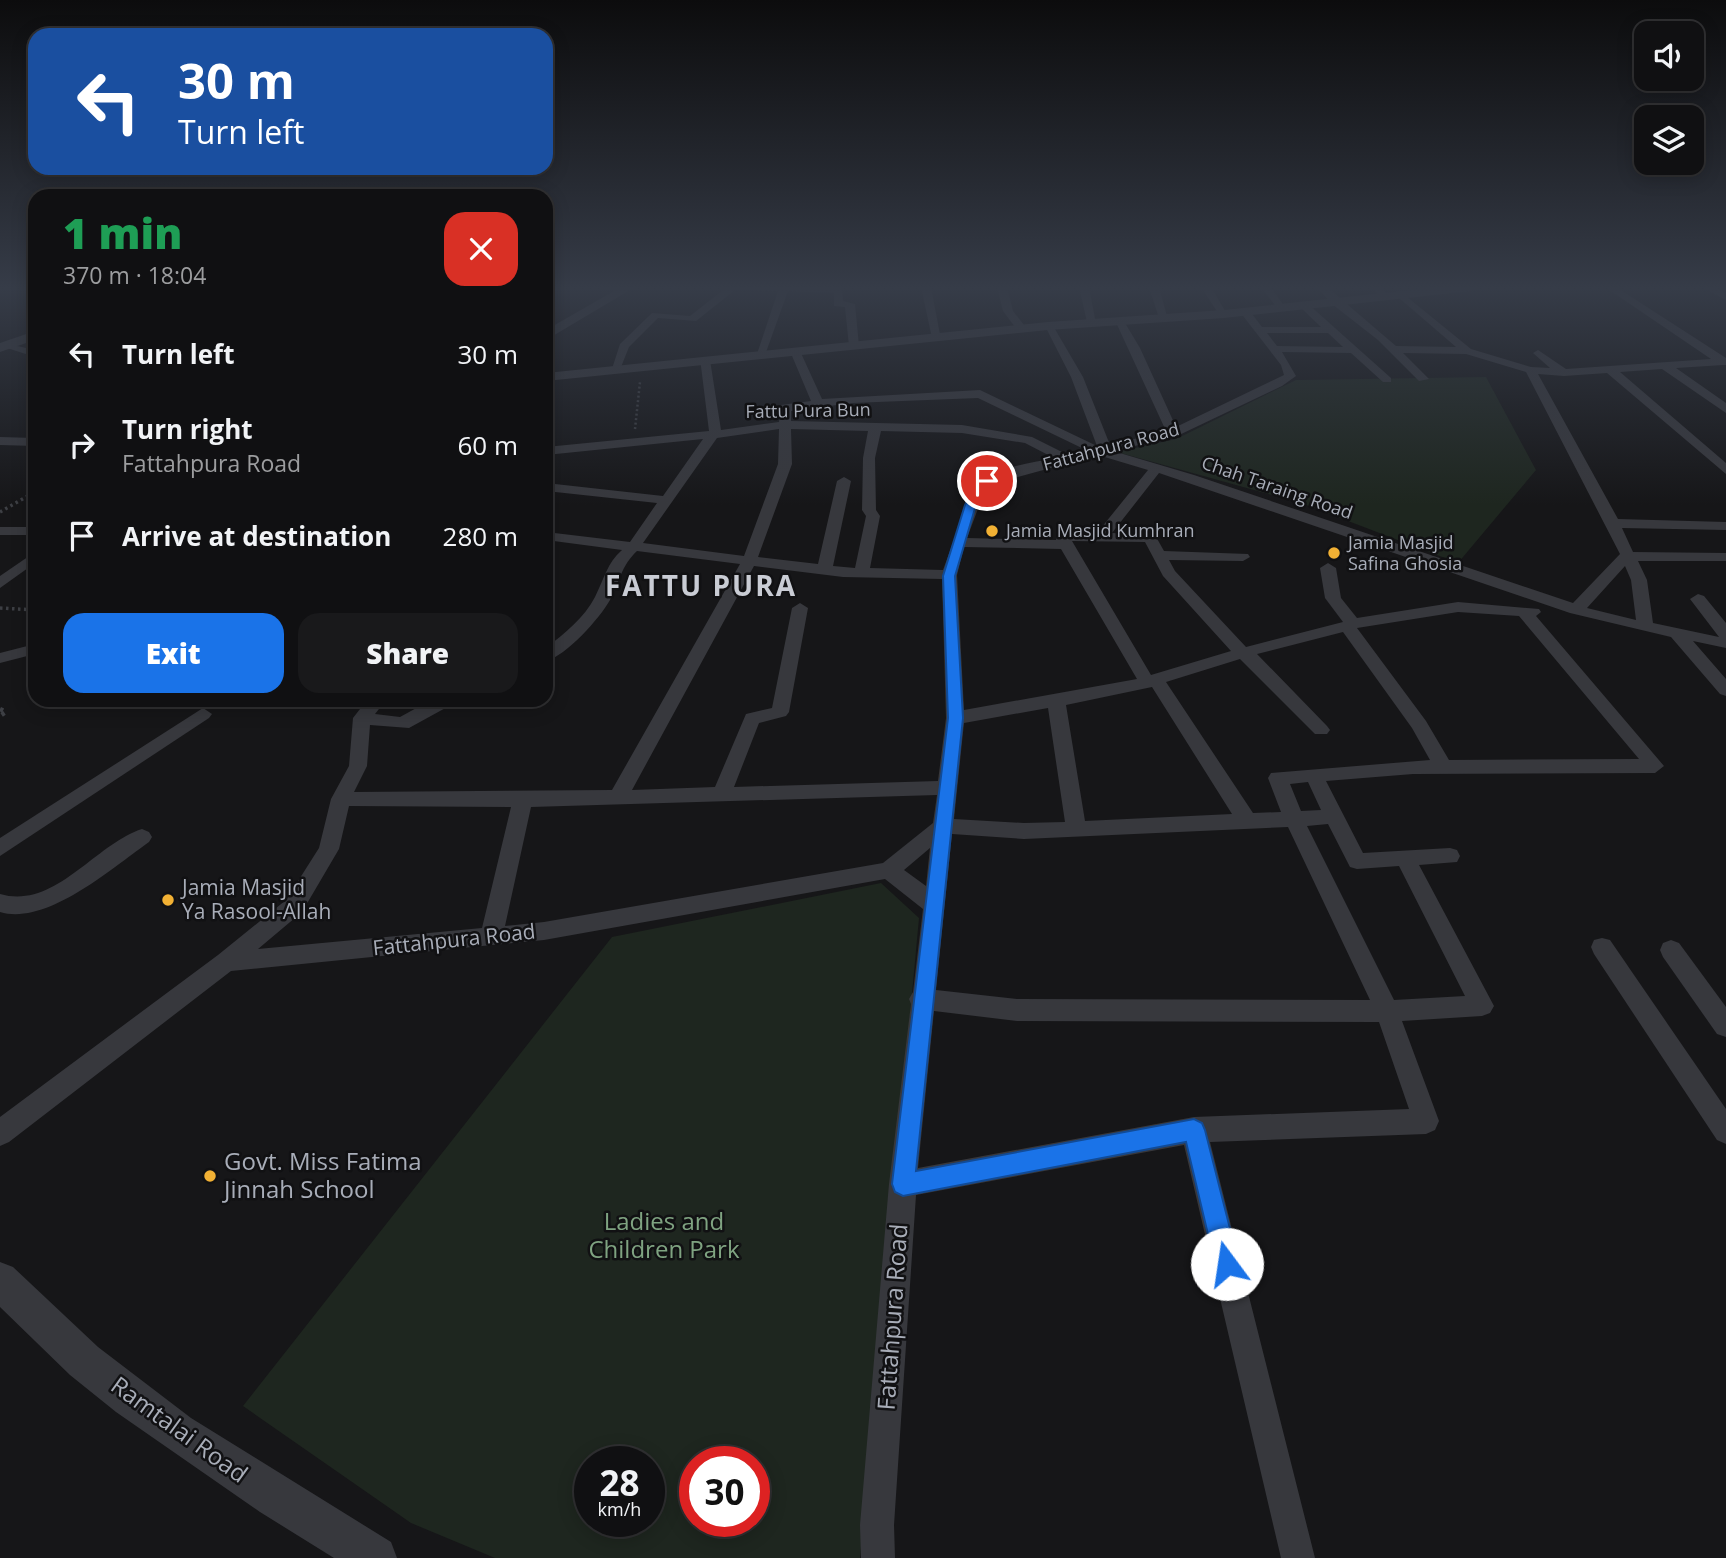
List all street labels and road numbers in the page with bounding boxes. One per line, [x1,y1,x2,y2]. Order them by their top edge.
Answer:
street label: Fattu Pura Bun [745,397,871,423]
street label: Fattahpura Road [1040,416,1182,476]
street label: Chah Taraing Road [1199,450,1356,524]
street label: Fattahpura Road [371,917,537,961]
street label: Fattahpura Road [869,1223,914,1411]
street label: Ramtalai Road [105,1368,255,1490]

